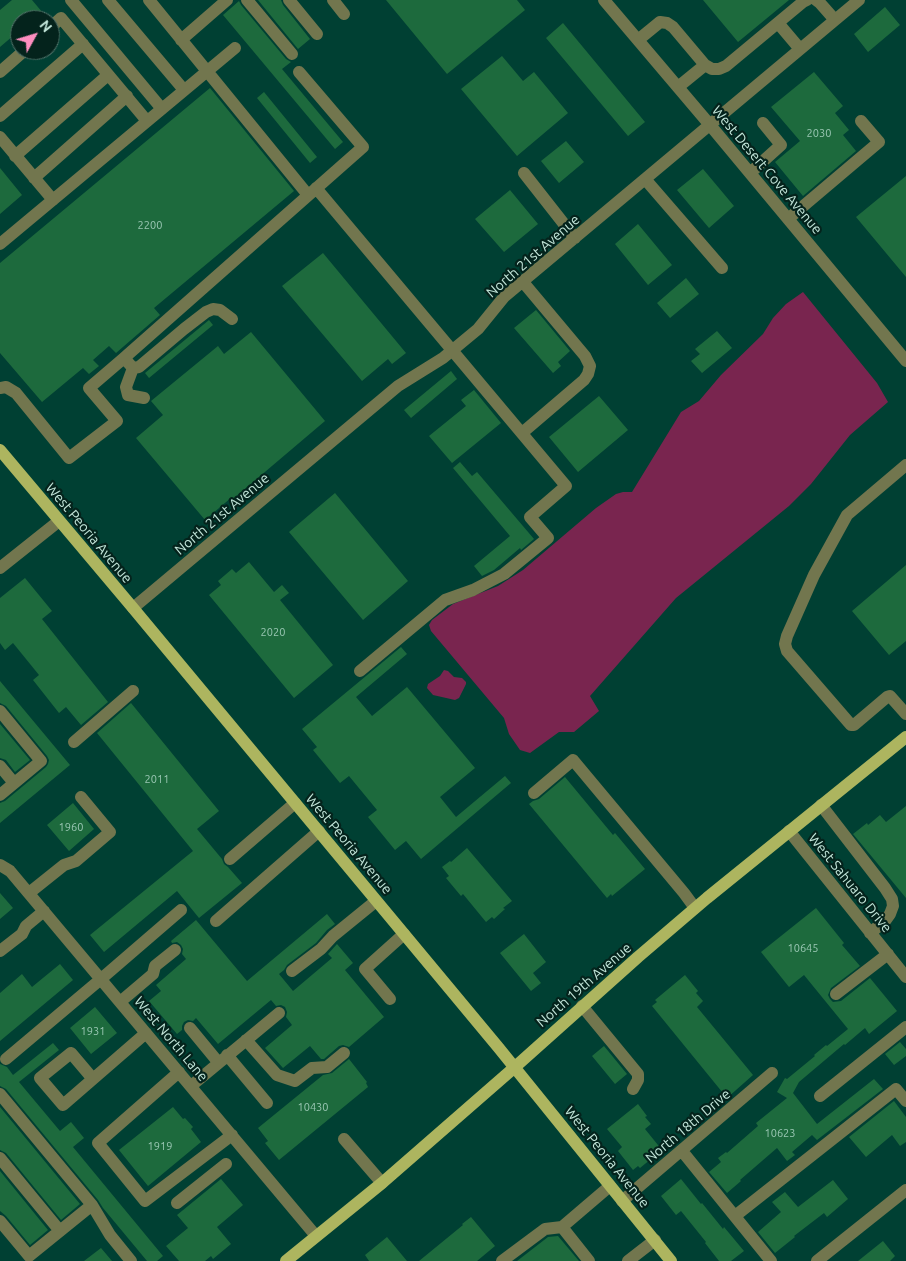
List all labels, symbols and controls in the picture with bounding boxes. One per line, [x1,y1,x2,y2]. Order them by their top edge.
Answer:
north arrow [10,10,60,60]
text: N [36,17,55,35]
street label: West Desert Cove Avenue [708,102,826,238]
house number: 2030 [807,126,831,140]
street label: North 21st Avenue [483,211,583,301]
house number: 2200 [138,218,162,232]
street label: North 21st Avenue [171,470,273,558]
street label: West Peoria Avenue [42,480,136,586]
house number: 2020 [261,625,285,639]
house number: 2011 [145,772,169,786]
street label: West Peoria Avenue [302,791,396,897]
house number: 1960 [59,820,83,834]
street label: West Sahuaro Drive [805,830,895,936]
street label: North 19th Avenue [533,939,635,1031]
house number: 10645 [787,941,819,955]
street label: West North Lane [131,993,211,1085]
house number: 1931 [81,1024,105,1038]
street label: North 18th Drive [642,1086,734,1166]
house number: 10430 [297,1100,329,1114]
street label: West Peoria Avenue [561,1103,653,1211]
house number: 10623 [764,1126,796,1140]
house number: 1919 [148,1139,172,1153]

